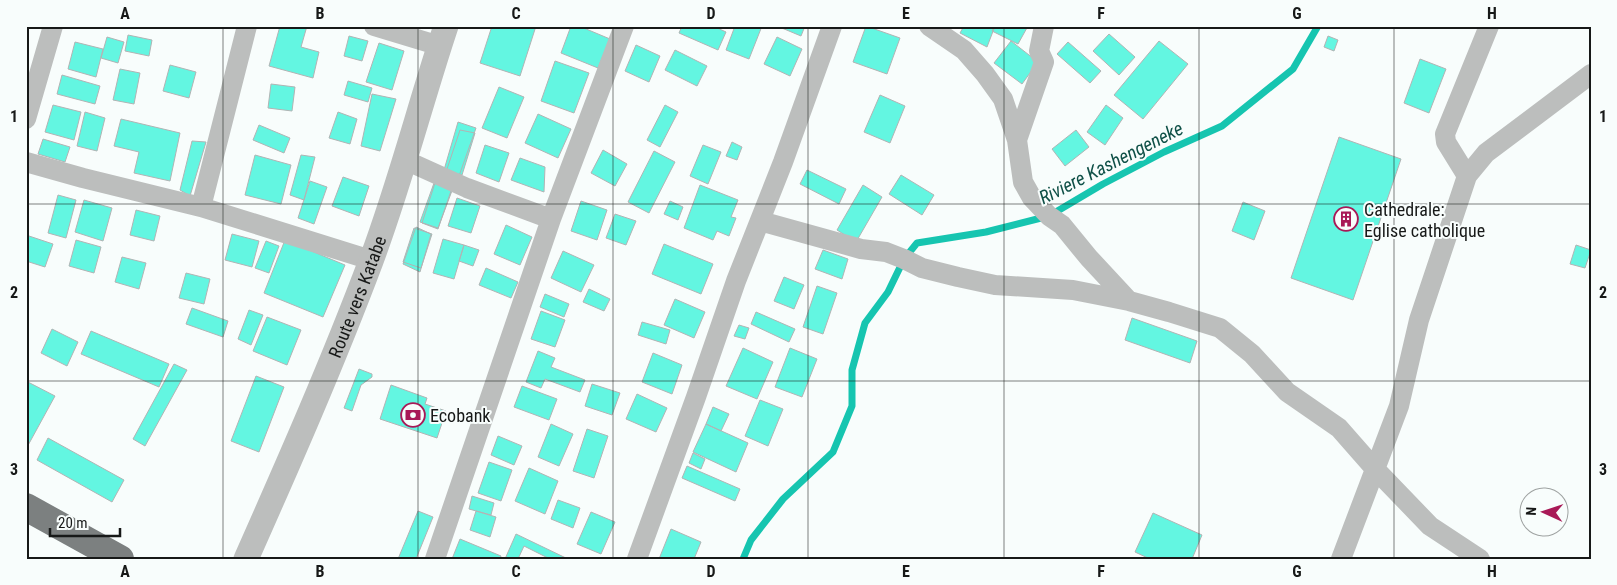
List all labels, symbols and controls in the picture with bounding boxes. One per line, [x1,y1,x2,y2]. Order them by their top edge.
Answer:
text: A [120,4,130,23]
text: B [316,4,325,23]
text: C [511,4,521,23]
text: D [706,4,716,23]
text: E [902,4,910,23]
text: F [1097,4,1105,23]
text: G [1292,4,1302,23]
text: H [1487,4,1497,23]
text: 1 [10,107,18,126]
text: 1 [1599,107,1607,126]
water label: Riviere Kashengeneke [1035,117,1187,209]
place label: Cathedrale: Eglise catholique [1364,199,1485,241]
building icon: Cathedrale: Eglise catholique [1333,206,1359,232]
street label: Route vers Katabe [324,233,390,360]
text: 2 [10,283,18,302]
text: 2 [1599,283,1607,302]
bank icon: Ecobank [400,402,426,428]
place label: Ecobank [430,405,490,426]
text: 3 [10,460,18,479]
text: 3 [1599,460,1607,479]
north arrow [1520,488,1570,538]
scale bar [50,505,120,537]
text: N [1523,507,1539,516]
text: 20 m [58,514,88,532]
text: A [120,562,130,581]
text: B [316,562,325,581]
text: C [511,562,521,581]
text: D [706,562,716,581]
text: E [902,562,910,581]
text: F [1097,562,1105,581]
text: G [1292,562,1302,581]
text: H [1487,562,1497,581]

